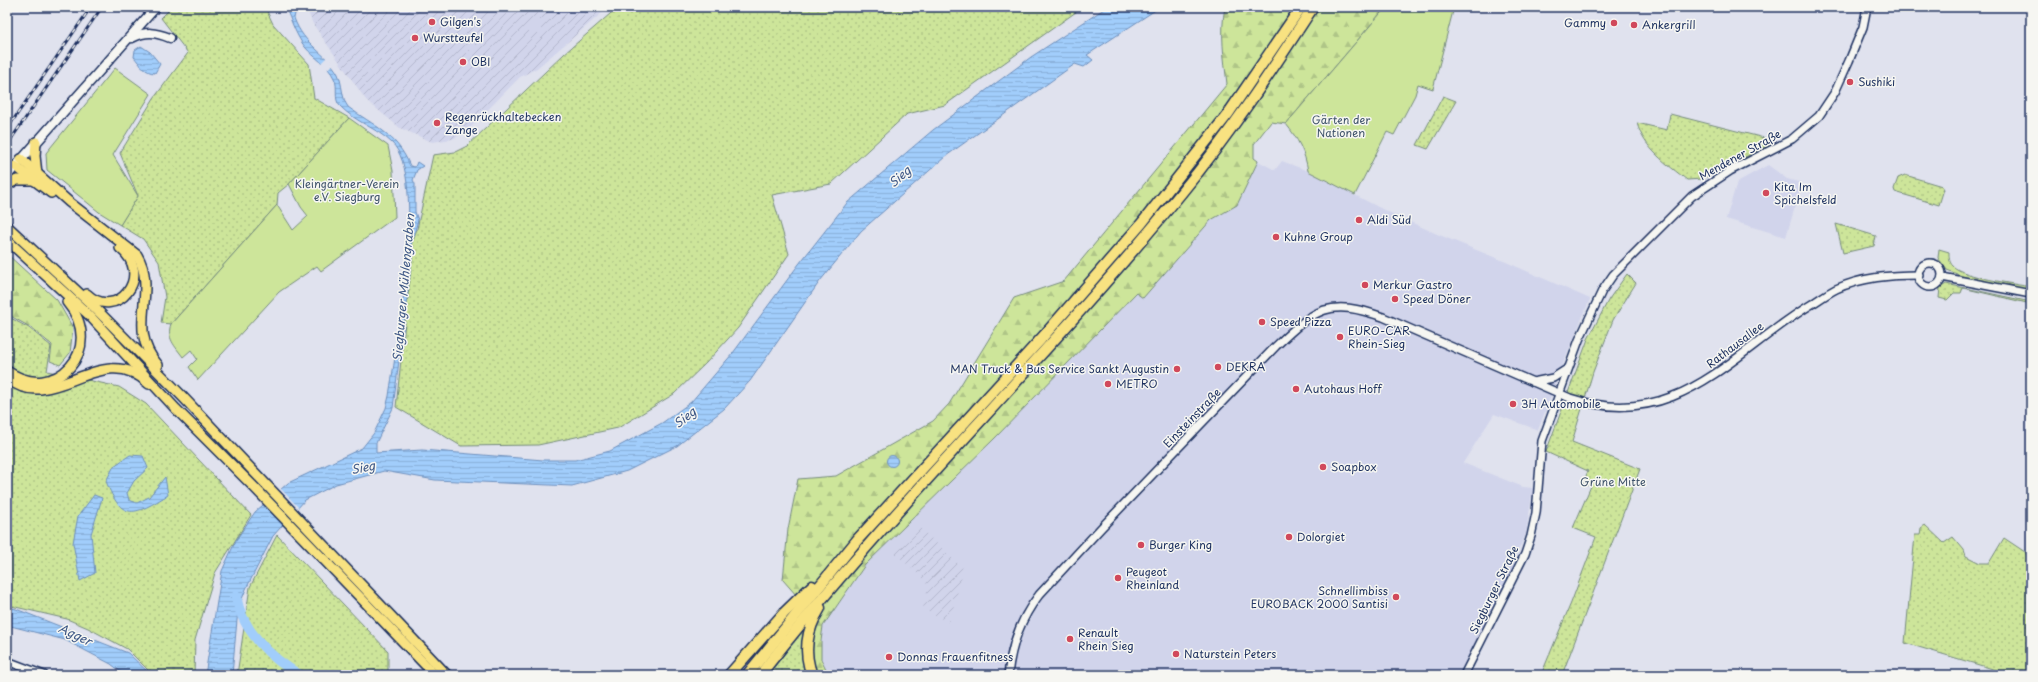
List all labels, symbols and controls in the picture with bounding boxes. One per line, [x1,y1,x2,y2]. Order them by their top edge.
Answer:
place label: Gilgen's [440,13,481,30]
place label: Gammy [1564,14,1606,31]
place label: Ankergrill [1642,16,1695,33]
marker: Gilgen's [427,17,437,27]
marker: Gammy [1609,18,1619,28]
marker: Ankergrill [1629,20,1639,30]
place label: Wurstteufel [423,29,483,46]
marker: Wurstteufel [410,33,420,43]
place label: OBI [471,53,490,70]
marker: OBI [458,57,468,67]
place label: Sushiki [1858,73,1895,90]
marker: Sushiki [1845,77,1855,87]
place label: Regenrückhaltebecken Zange [445,108,561,138]
park label: Gärten der Nationen [1312,111,1370,141]
marker: Regenrückhaltebecken Zange [432,118,442,128]
street label: Mendener Straße [1696,125,1784,184]
water label: Sieg [884,161,915,191]
park label: Kleingärtner-Verein e.V. Siegburg [295,175,399,205]
place label: Kita Im Spichelsfeld [1774,178,1837,208]
marker: Kita Im Spichelsfeld [1761,188,1771,198]
place label: Aldi Süd [1367,211,1411,228]
water label: Siegburger Mühlengraben [388,213,418,363]
marker: Aldi Süd [1354,215,1364,225]
place label: Kuhne Group [1284,228,1353,245]
marker: Kuhne Group [1271,232,1281,242]
place label: Merkur Gastro [1373,276,1452,293]
marker: Merkur Gastro [1360,280,1370,290]
place label: Speed Döner [1403,290,1472,307]
marker: Speed Döner [1390,294,1400,304]
place label: Speed Pizza [1270,313,1332,330]
marker: Speed Pizza [1257,317,1267,327]
street label: Rathausallee [1702,317,1767,372]
place label: EURO-CAR Rhein-Sieg [1348,322,1410,352]
marker: EURO-CAR Rhein-Sieg [1335,332,1345,342]
place label: DEKRA [1226,358,1266,375]
place label: MAN Truck & Bus Service Sankt Augustin [950,360,1169,377]
marker: DEKRA [1213,362,1223,372]
marker: MAN Truck & Bus Service Sankt Augustin [1172,364,1182,374]
place label: METRO [1116,375,1158,392]
marker: METRO [1103,379,1113,389]
place label: Autohaus Hoff [1304,380,1382,397]
street label: Einsteinstraße [1159,384,1225,451]
marker: Autohaus Hoff [1291,384,1301,394]
place label: 3H Automobile [1521,395,1601,412]
marker: 3H Automobile [1508,399,1518,409]
water label: Sieg [669,402,700,432]
water label: Sieg [349,456,377,478]
place label: Soapbox [1331,458,1377,475]
marker: Soapbox [1318,462,1328,472]
park label: Grüne Mitte [1580,473,1646,490]
place label: Dolorgiet [1297,528,1346,545]
marker: Dolorgiet [1284,532,1294,542]
place label: Burger King [1149,536,1212,553]
marker: Burger King [1136,540,1146,550]
street label: Siegburger Straße [1465,542,1523,637]
place label: Peugeot Rheinland [1126,563,1179,593]
marker: Peugeot Rheinland [1113,573,1123,583]
place label: Schnellimbiss EUROBACK 2000 Santisi [1251,582,1388,612]
marker: Schnellimbiss EUROBACK 2000 Santisi [1391,592,1401,602]
water label: Agger [56,619,97,651]
place label: Renault Rhein Sieg [1078,624,1134,654]
marker: Renault Rhein Sieg [1065,634,1075,644]
place label: Naturstein Peters [1184,645,1276,662]
place label: Donnas Frauenfitness [897,648,1013,665]
marker: Naturstein Peters [1171,649,1181,659]
marker: Donnas Frauenfitness [884,652,894,662]

